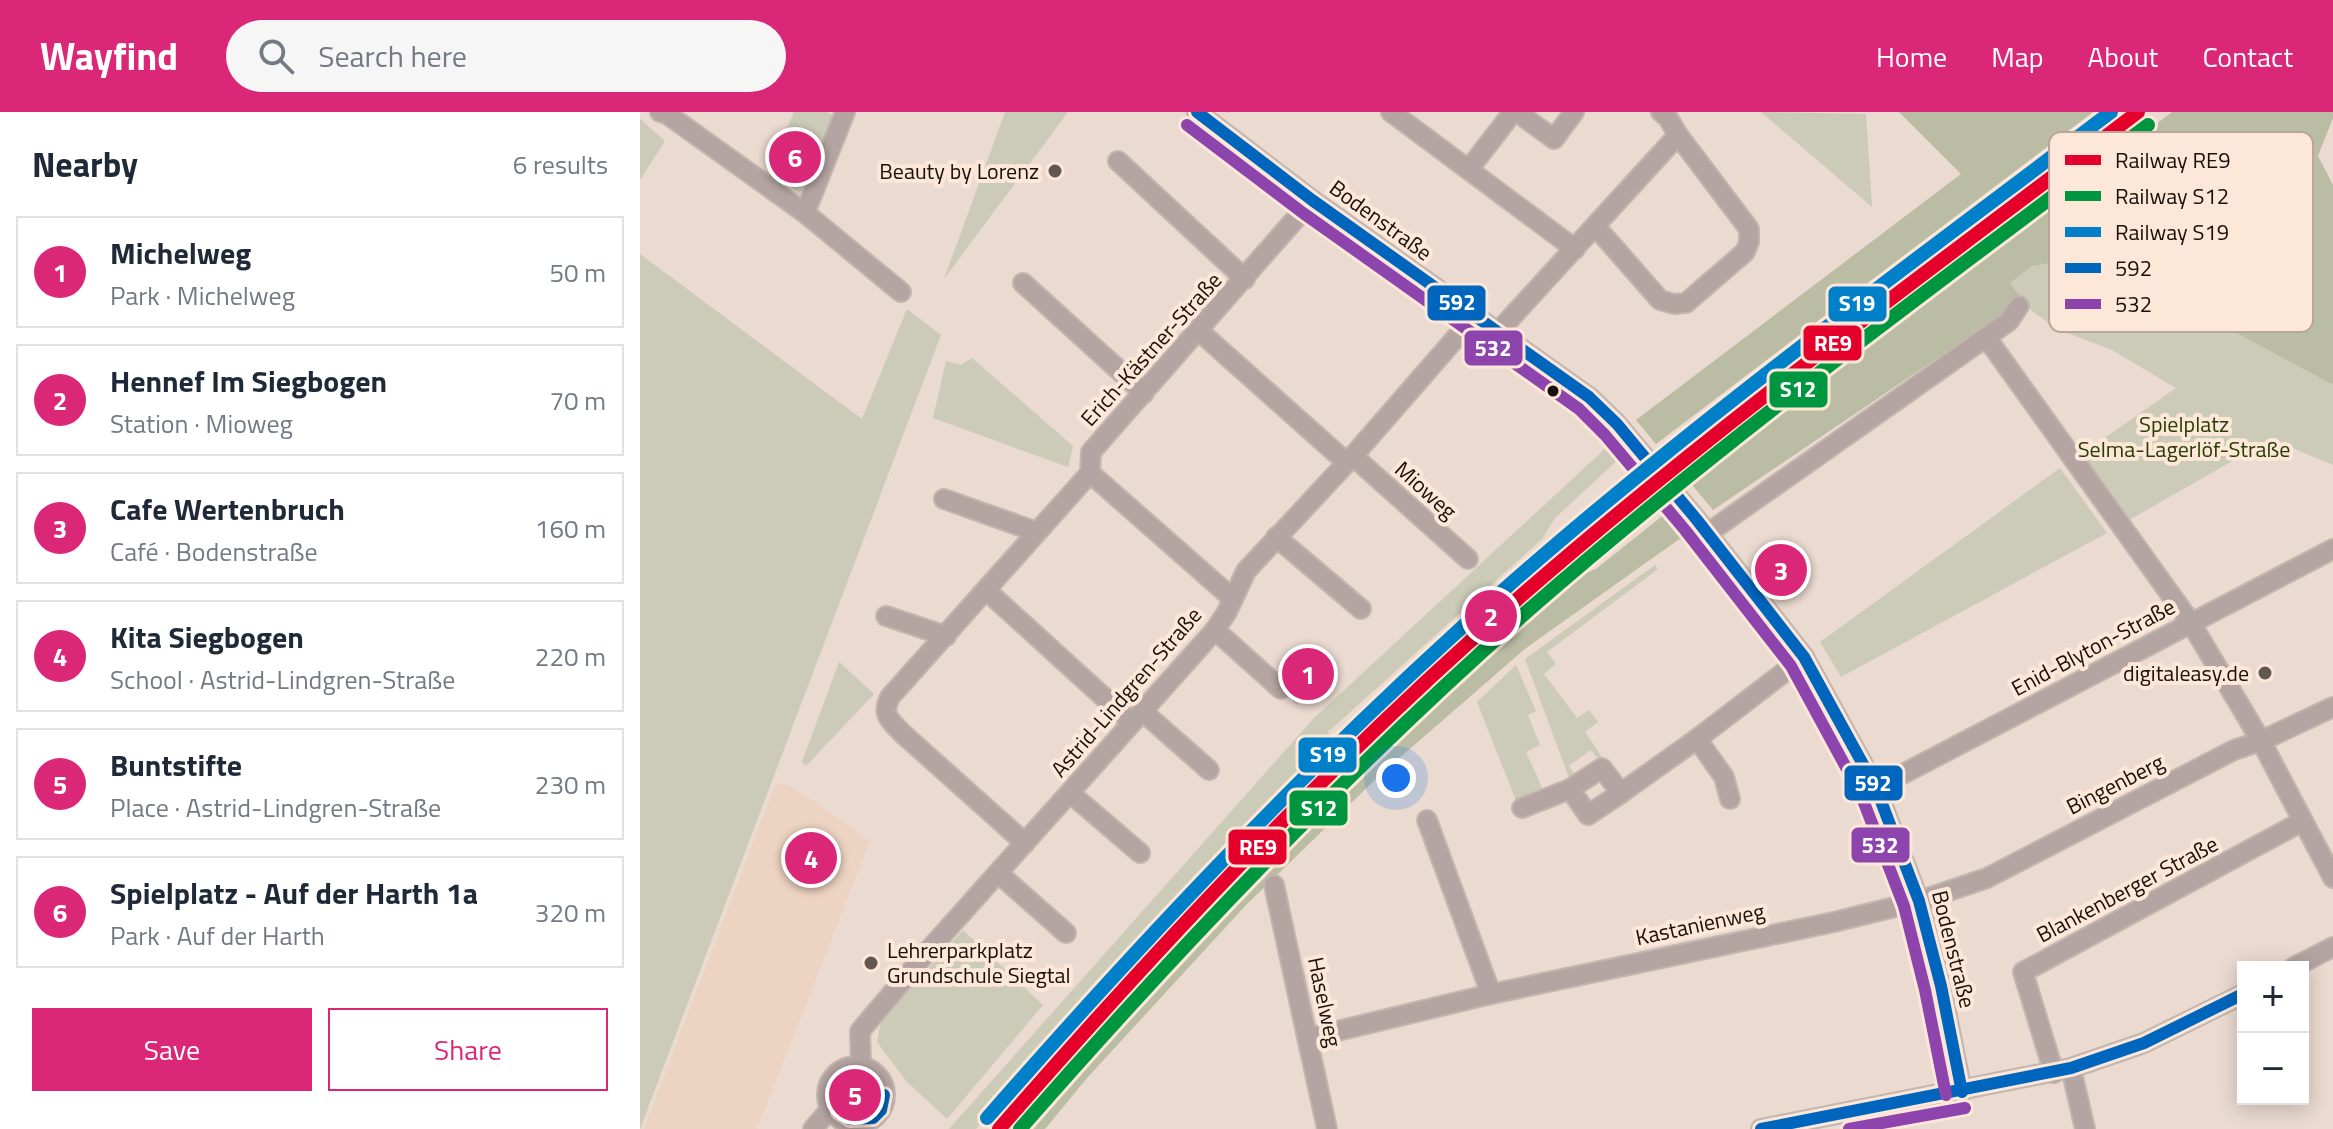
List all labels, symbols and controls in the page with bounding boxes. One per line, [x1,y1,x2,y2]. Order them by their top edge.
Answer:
search box [226,20,786,92]
text: Wayfind [40,27,178,85]
text: Search here [318,33,467,79]
icon: search [254,34,298,78]
text: Home [1876,35,1947,78]
text: Map [1991,35,2044,78]
text: About [2088,35,2158,78]
text: Contact [2202,35,2293,78]
pin: 6 [769,127,821,187]
legend [2049,132,2313,332]
text: Nearby [32,138,138,190]
text: Railway RE9 [2115,143,2231,177]
text: 6 results [513,145,608,184]
place label: Beauty by Lorenz [879,154,1039,188]
marker: Beauty by Lorenz [1046,162,1064,180]
street label: Bodenstraße [1322,171,1440,269]
text: Railway S12 [2115,179,2229,213]
text: Railway S19 [2115,215,2229,249]
text: Michelweg [110,230,251,276]
text: 592 [2115,251,2152,285]
text: 1 [53,253,67,292]
text: 50 m [549,253,606,292]
street label: Erich-Kästner-Straße [1072,264,1230,434]
text: Park · Michelweg [110,276,295,315]
line badge: 592 [1426,284,1487,322]
text: 592 [1439,285,1475,319]
line badge: S19 [1827,285,1888,323]
text: S19 [1839,286,1875,320]
text: 532 [2115,287,2152,321]
line badge: RE9 [1802,324,1863,362]
text: RE9 [1814,326,1852,360]
line badge: 532 [1463,329,1524,367]
text: 532 [1475,331,1511,365]
text: Hennef Im Siegbogen [110,358,387,404]
line badge: S12 [1768,370,1829,409]
text: S12 [1780,372,1816,406]
text: 2 [53,381,67,420]
text: 70 m [549,381,606,420]
unlabelled marker [1545,383,1561,399]
text: Station · Mioweg [110,404,293,443]
park label: Spielplatz Selma-Lagerlöf-Straße [2078,407,2290,466]
street label: Mioweg [1387,453,1465,527]
text: Cafe Wertenbruch [110,486,345,532]
text: 3 [53,509,67,548]
text: 160 m [535,509,606,548]
text: Café · Bodenstraße [110,532,318,571]
pin: 3 [1755,540,1807,600]
pin: 2 [1465,586,1517,646]
street label: Enid-Blyton-Straße [2005,589,2181,705]
street label: Astrid-Lindgren-Straße [1042,599,1210,785]
text: Kita Siegbogen [110,614,304,660]
text: 4 [53,637,67,676]
text: 220 m [535,637,606,676]
pin: 1 [1282,644,1334,704]
place label: digitaleasy.de [2123,656,2249,690]
text: School · Astrid-Lindgren-Straße [110,660,455,699]
marker: digitaleasy.de [2256,664,2274,682]
line badge: S19 [1297,736,1358,774]
text: S19 [1310,737,1346,771]
text: Buntstifte [110,742,242,788]
street label: Bingenberg [2060,745,2170,823]
your location [1376,758,1416,798]
line badge: 592 [1843,764,1904,802]
text: 5 [53,765,67,804]
text: 230 m [535,765,606,804]
text: 592 [1855,766,1891,800]
text: Place · Astrid-Lindgren-Straße [110,788,441,827]
line badge: S12 [1288,789,1349,827]
text: S12 [1301,791,1337,825]
line badge: 532 [1850,826,1911,864]
street label: Blankenberger Straße [2030,827,2224,951]
pin: 4 [785,828,837,888]
line badge: RE9 [1227,828,1288,866]
text: 532 [1862,828,1898,862]
text: RE9 [1239,830,1277,864]
text: Spielplatz - Auf der Harth 1a [110,870,478,916]
street label: Bodenstraße [1923,887,1985,1011]
text: 6 [53,893,67,932]
text: 320 m [535,893,606,932]
street label: Kastanienweg [1632,894,1768,954]
text: Park · Auf der Harth [110,916,325,955]
place label: Lehrerparkplatz Grundschule Siegtal [887,933,1071,992]
marker: Lehrerparkplatz Grundschule Siegtal [862,954,880,972]
street label: Haselweg [1299,954,1351,1050]
map controls [2237,961,2309,1105]
button: + [2237,961,2309,1033]
button: Save [32,1008,312,1091]
button: Share [328,1008,608,1091]
button: − [2237,1033,2309,1105]
pin: 5 [829,1065,881,1125]

